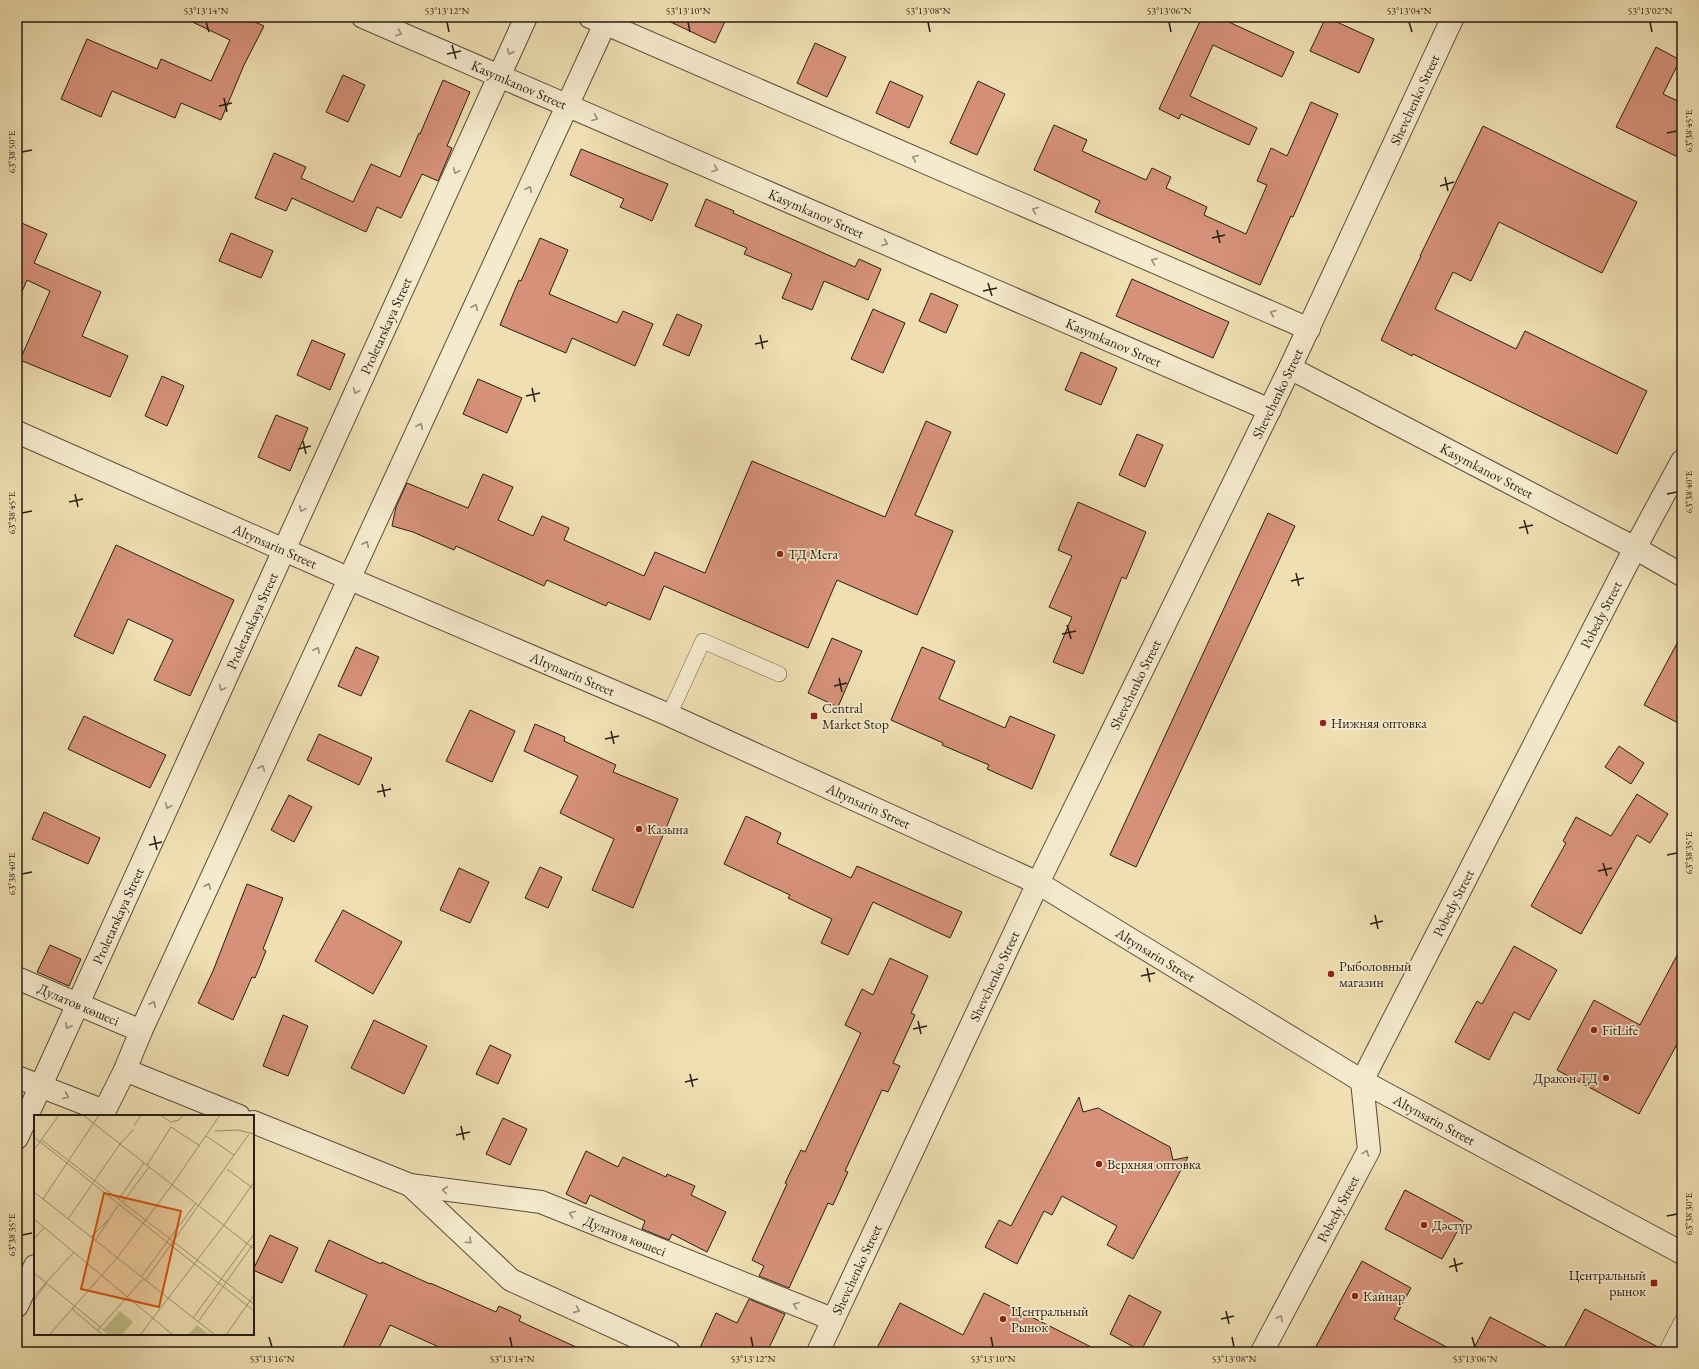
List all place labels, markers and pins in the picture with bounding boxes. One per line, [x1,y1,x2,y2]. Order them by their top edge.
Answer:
place label: ТД Мега [788,545,838,563]
marker: ТД Мега [775,549,785,559]
place label: Central Market Stop [822,699,889,733]
marker: Central Market Stop [809,711,819,721]
place label: Нижняя оптовка [1331,714,1427,732]
marker: Нижняя оптовка [1318,718,1328,728]
place label: Казына [647,820,689,838]
marker: Казына [634,824,644,834]
place label: Рыболовный магазин [1339,957,1412,991]
marker: Рыболовный магазин [1326,969,1336,979]
place label: FitLife [1602,1021,1639,1039]
marker: FitLife [1589,1025,1599,1035]
place label: Дракон ТД [1533,1069,1598,1087]
marker: Дракон ТД [1601,1073,1611,1083]
place label: Верхняя оптовка [1107,1155,1201,1173]
marker: Верхняя оптовка [1094,1159,1104,1169]
place label: Дәстүр [1432,1216,1472,1234]
marker: Дәстүр [1419,1220,1429,1230]
place label: Центральный рынок [1569,1266,1647,1300]
marker: Центральный рынок [1649,1278,1659,1288]
place label: Кайнар [1363,1287,1405,1305]
marker: Кайнар [1350,1291,1360,1301]
place label: Центральный Рынок [1011,1302,1089,1336]
marker: Центральный Рынок [998,1314,1008,1324]

